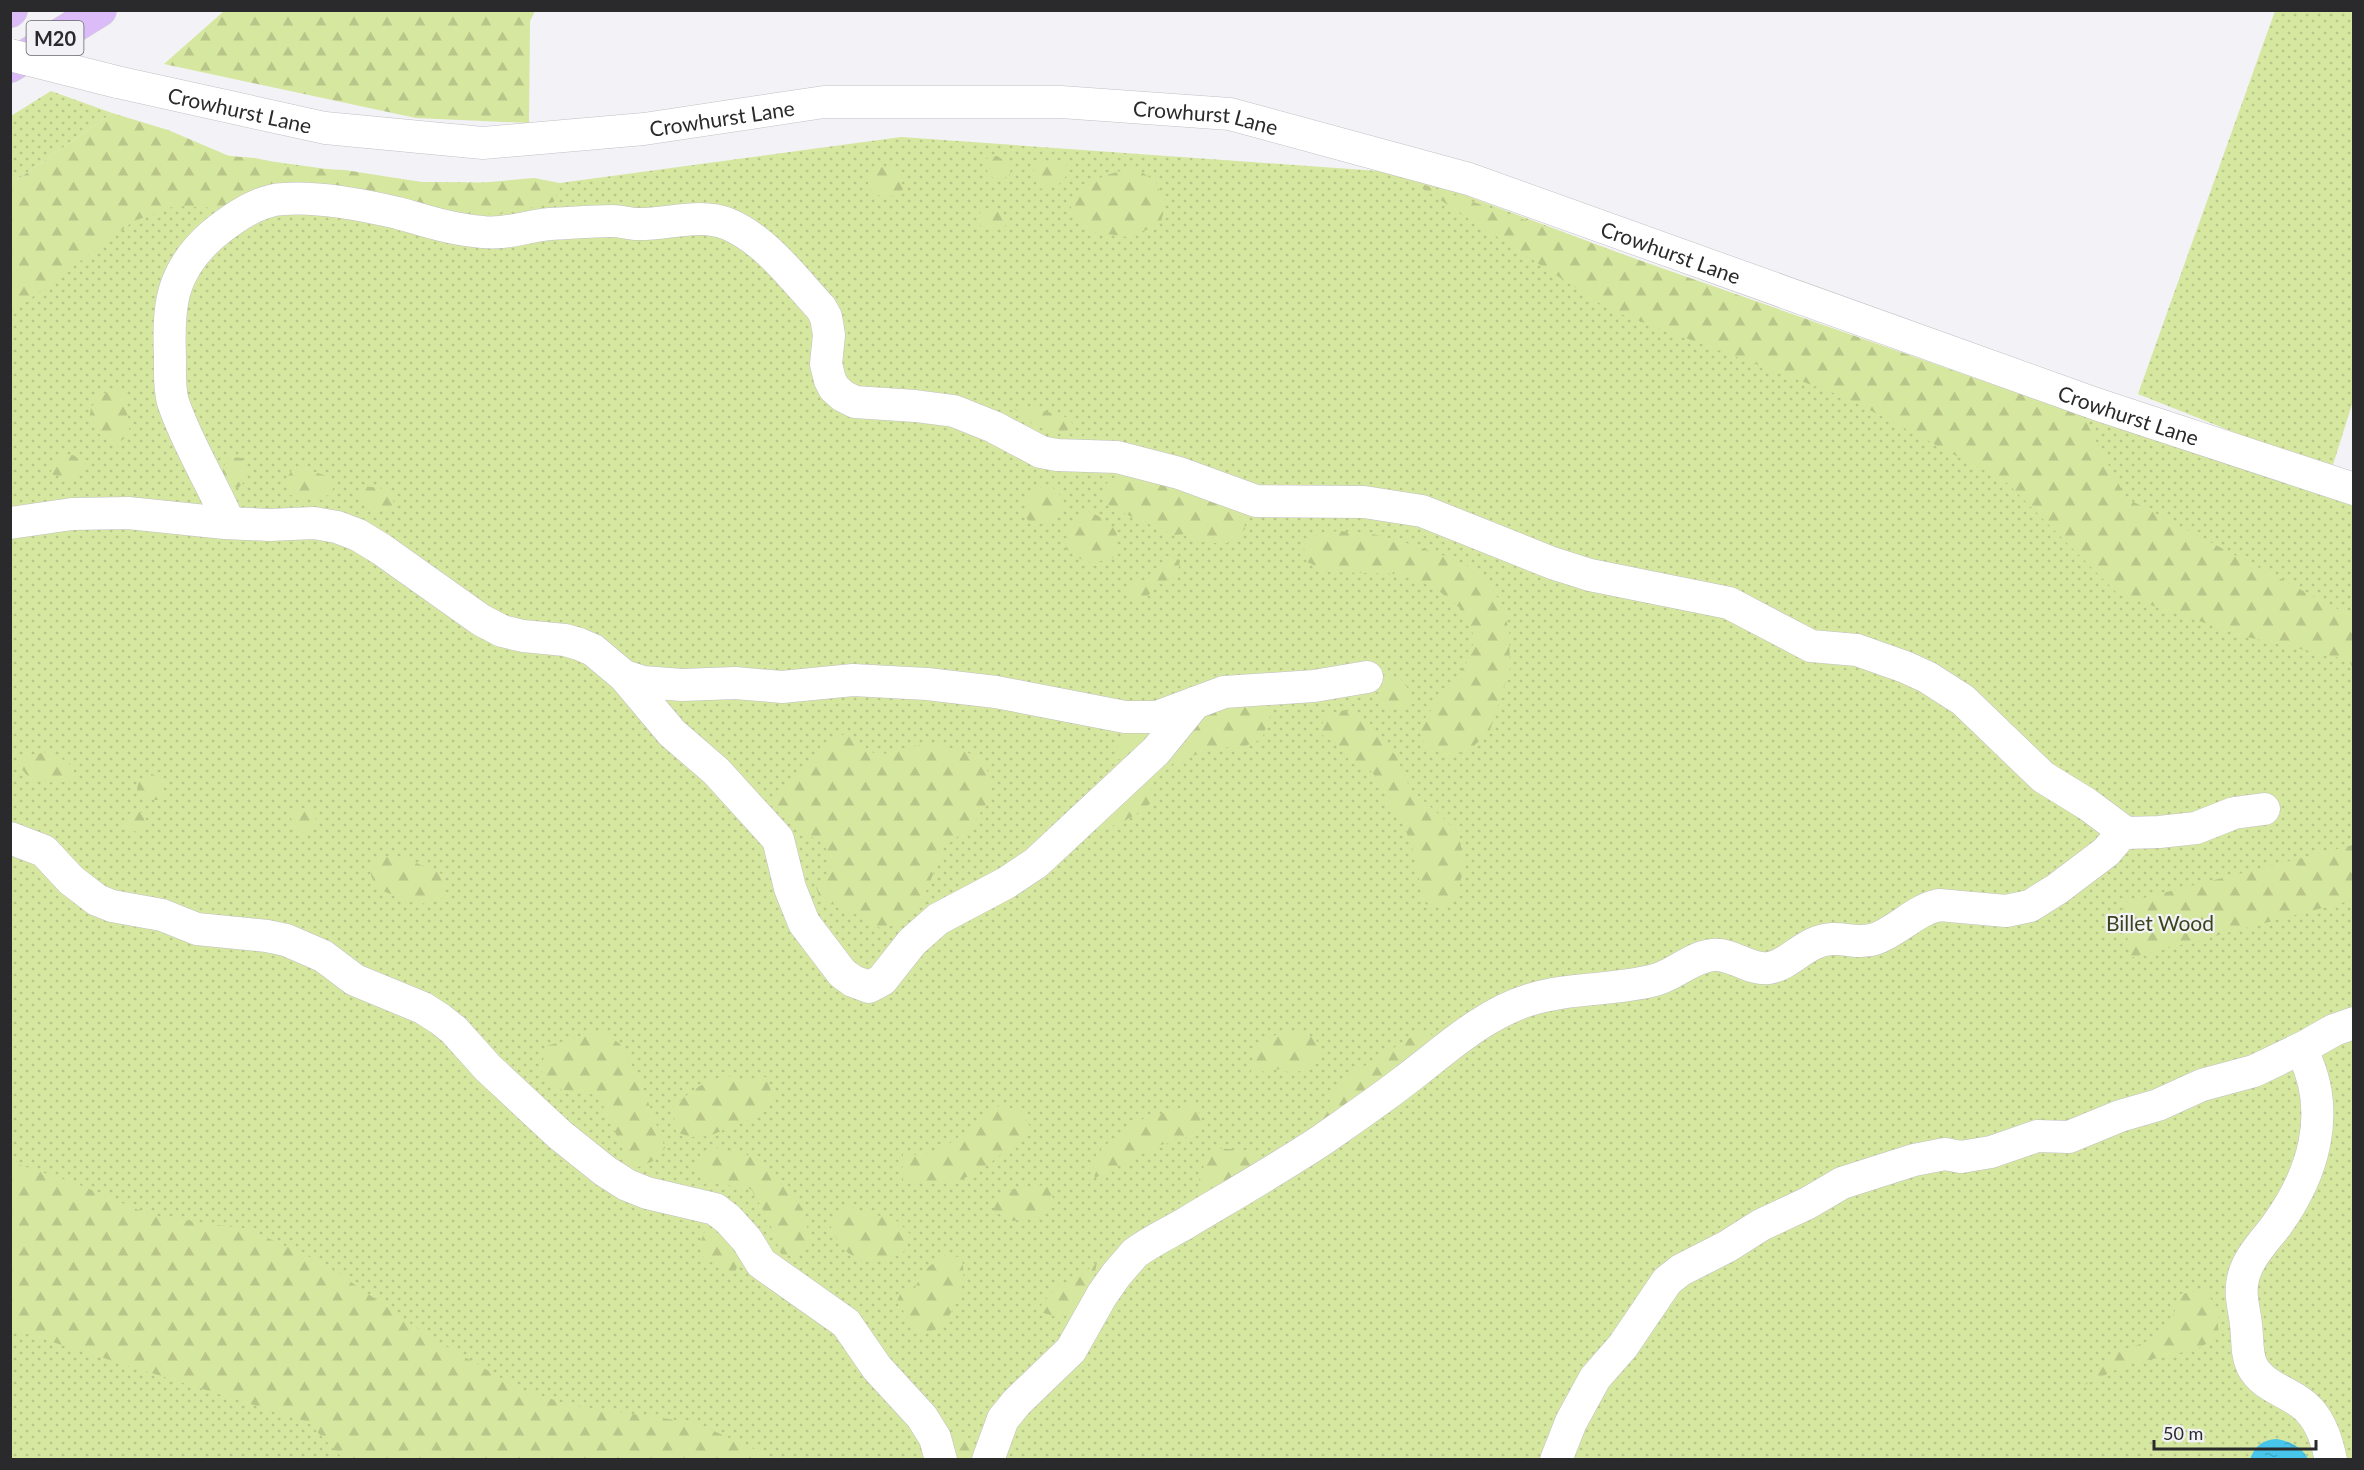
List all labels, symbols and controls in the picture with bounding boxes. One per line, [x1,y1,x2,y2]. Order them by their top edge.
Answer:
road number: M20 [26,21,84,55]
street label: Crowhurst Lane [166,81,314,137]
street label: Crowhurst Lane [647,94,796,141]
street label: Crowhurst Lane [1132,95,1281,139]
street label: Crowhurst Lane [1598,215,1744,288]
street label: Crowhurst Lane [2055,379,2202,450]
park label: Billet Wood [2106,910,2214,935]
scale bar [2154,1413,2316,1451]
text: 50 m [2163,1422,2203,1444]

